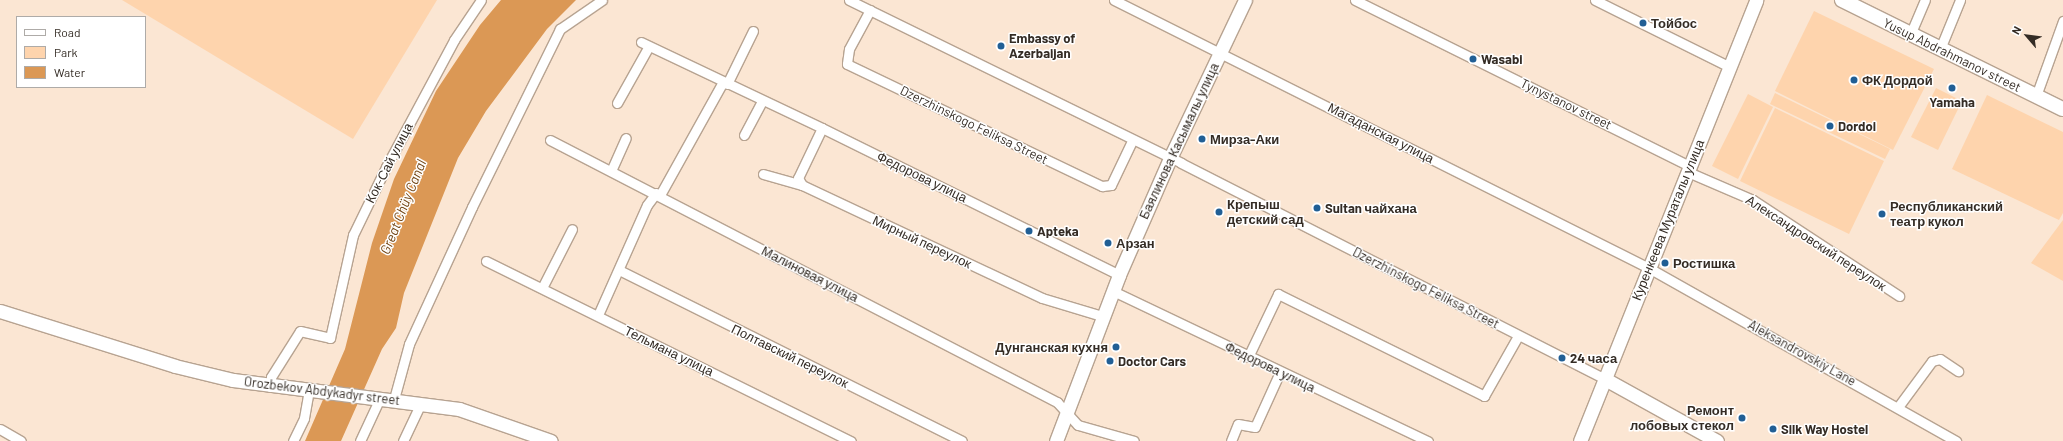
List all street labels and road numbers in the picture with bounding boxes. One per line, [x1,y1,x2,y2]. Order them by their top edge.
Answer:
street label: Yusup Abdrahmanov street [1881,15,2023,95]
street label: Баялинова Касымалы улица [1136,60,1222,222]
street label: Tynystanov street [1518,75,1614,133]
street label: Dzerzhinskogo Feliksa Street [898,82,1050,168]
street label: Магаданская улица [1325,99,1437,167]
street label: Кок-Сай улица [362,120,416,206]
street label: Куренкеева Мураталы улица [1629,137,1707,303]
street label: Федорова улица [874,148,970,206]
street label: Александровский переулок [1743,192,1889,294]
street label: Мирный переулок [870,212,974,272]
street label: Малиновая улица [759,243,861,305]
street label: Dzerzhinskogo Feliksa Street [1350,244,1502,332]
street label: Aleksandrovskiy Lane [1745,317,1859,389]
street label: Полтавский переулок [729,321,851,391]
street label: Тельмана улица [622,323,716,379]
street label: Федорова улица [1222,338,1318,396]
street label: Orozbekov Abdykadyr street [243,374,401,408]

